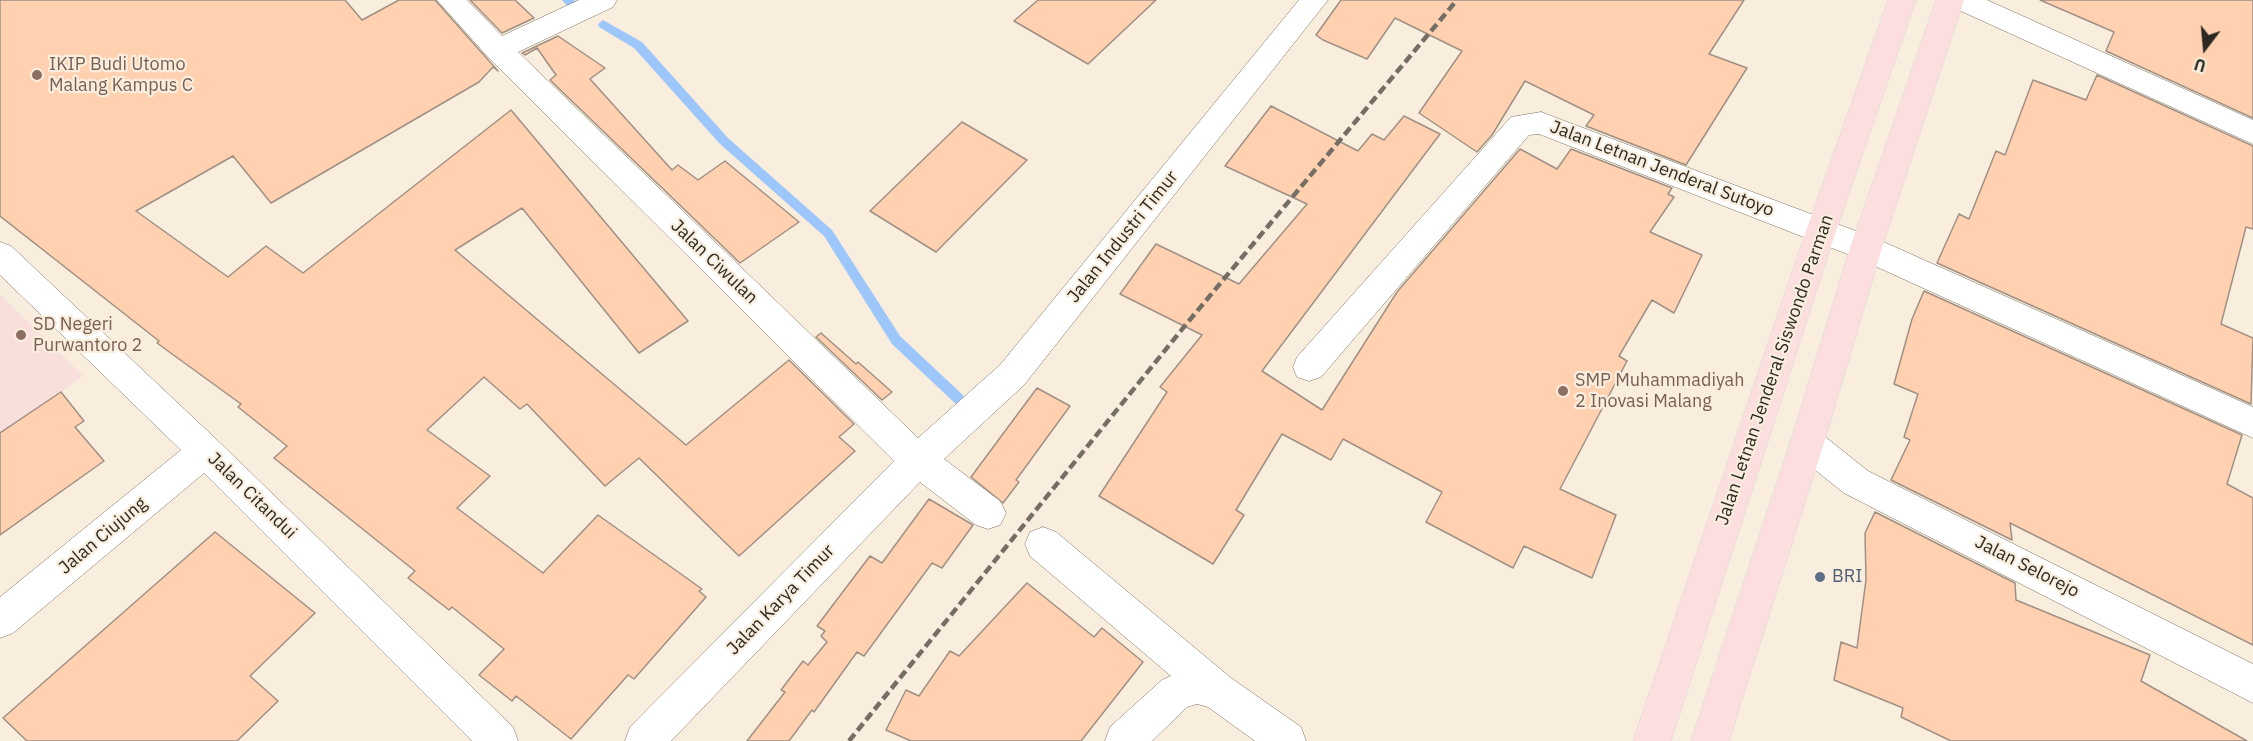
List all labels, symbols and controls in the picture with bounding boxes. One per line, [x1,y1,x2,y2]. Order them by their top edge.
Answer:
north arrow [2175,18,2235,78]
place label: IKIP Budi Utomo Malang Kampus C [49,54,193,97]
text: U [2192,54,2208,76]
marker: IKIP Budi Utomo Malang Kampus C [30,68,44,82]
street label: Jalan Letnan Jenderal Sutoyo [1547,116,1777,222]
street label: Jalan Industri Timur [1063,167,1183,307]
street label: Jalan Letnan Jenderal Siswondo Parman [1712,212,1838,528]
street label: Jalan Ciwulan [666,215,762,309]
place label: SD Negeri Purwantoro 2 [33,314,142,356]
marker: SD Negeri Purwantoro 2 [14,328,28,342]
place label: SMP Muhammadiyah 2 Inovasi Malang [1575,370,1744,412]
marker: SMP Muhammadiyah 2 Inovasi Malang [1556,384,1570,398]
street label: Jalan Citandui [203,448,301,544]
street label: Jalan Ciujung [55,493,151,579]
street label: Jalan Selorejo [1971,531,2083,603]
street label: Jalan Karya Timur [723,540,839,660]
place label: BRI [1832,566,1862,588]
marker: BRI [1813,570,1827,584]

